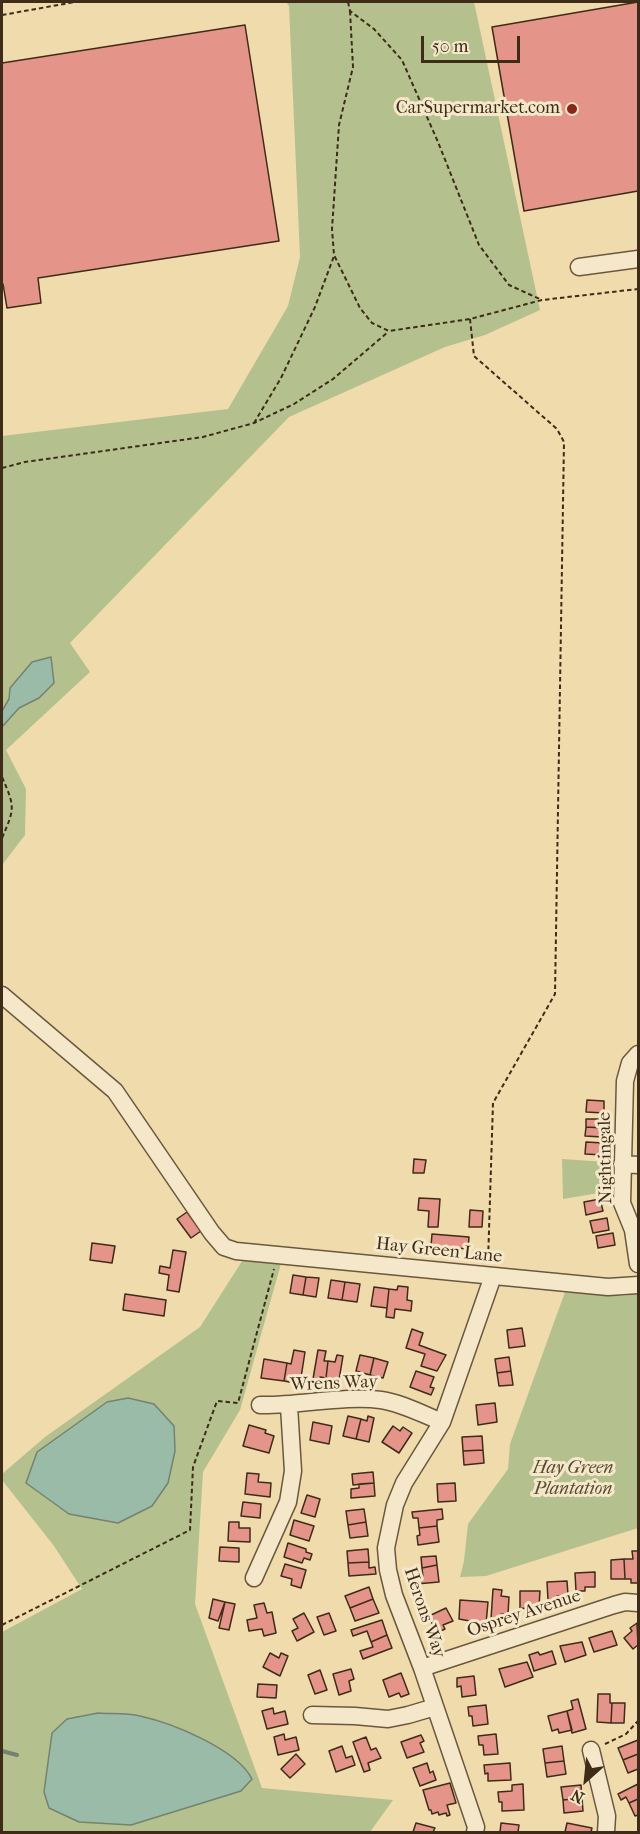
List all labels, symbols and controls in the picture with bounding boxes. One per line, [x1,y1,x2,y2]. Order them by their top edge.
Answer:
scale bar [424,24,523,62]
text: 50 m [432,36,468,57]
place label: CarSupermarket.com [396,98,560,120]
marker: CarSupermarket.com [565,102,579,116]
street label: Nightingale [594,1112,618,1204]
street label: Hay Green Lane [375,1234,503,1268]
street label: Wrens Way [290,1372,378,1396]
park label: Hay Green Plantation [533,1458,613,1500]
street label: Herons Way [398,1565,450,1661]
street label: Osprey Avenue [464,1585,584,1643]
north arrow [556,1750,616,1810]
text: N [568,1785,587,1808]

